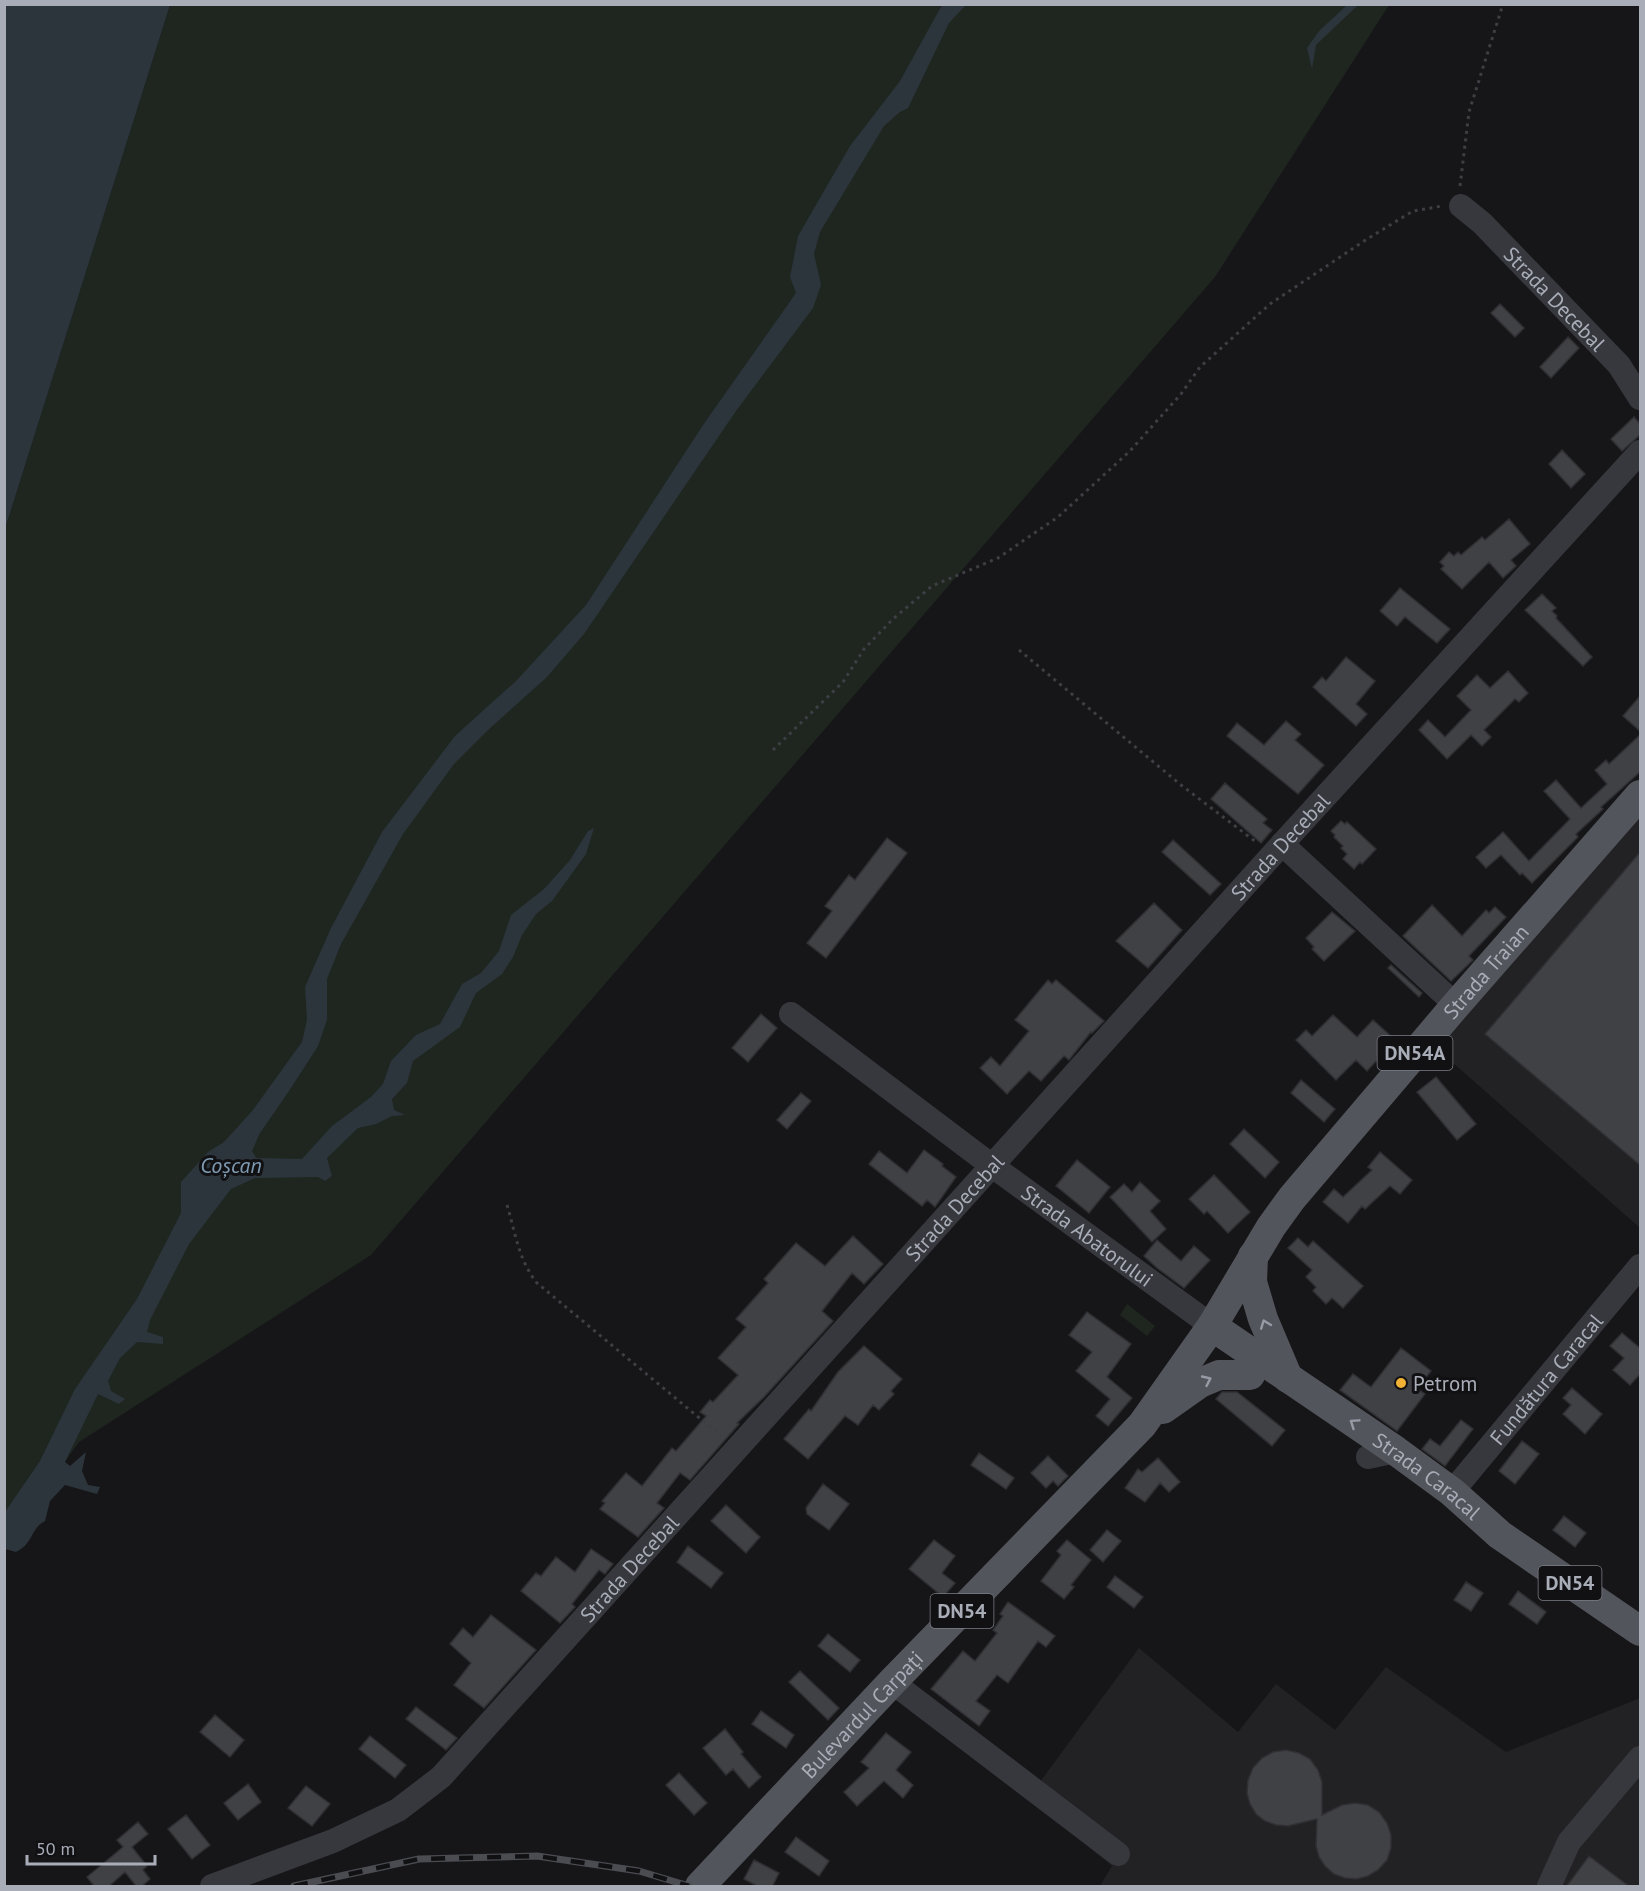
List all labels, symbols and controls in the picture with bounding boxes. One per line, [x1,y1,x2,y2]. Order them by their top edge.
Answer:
street label: Strada Decebal [1498,241,1611,356]
street label: Strada Decebal [1225,788,1335,906]
street label: Strada Traian [1437,918,1534,1024]
road number: DN54A [1378,1036,1452,1070]
street label: Strada Decebal [899,1148,1010,1267]
water label: Coșcan [200,1151,262,1179]
street label: Strada Abatorului [1016,1178,1159,1292]
street label: Fundătura Caracal [1484,1308,1608,1450]
one-way arrow [1260,1319,1273,1330]
place label: Petrom [1413,1370,1477,1397]
one-way arrow [1200,1376,1211,1388]
marker: Petrom [1394,1376,1408,1390]
one-way arrow [1350,1418,1360,1430]
street label: Strada Caracal [1368,1426,1487,1525]
street label: Strada Decebal [574,1509,684,1628]
road number: DN54 [1538,1566,1602,1600]
road number: DN54 [930,1594,994,1628]
street label: Bulevardul Carpați [795,1645,929,1784]
scale bar [27,1828,154,1866]
text: 50 m [36,1837,75,1860]

